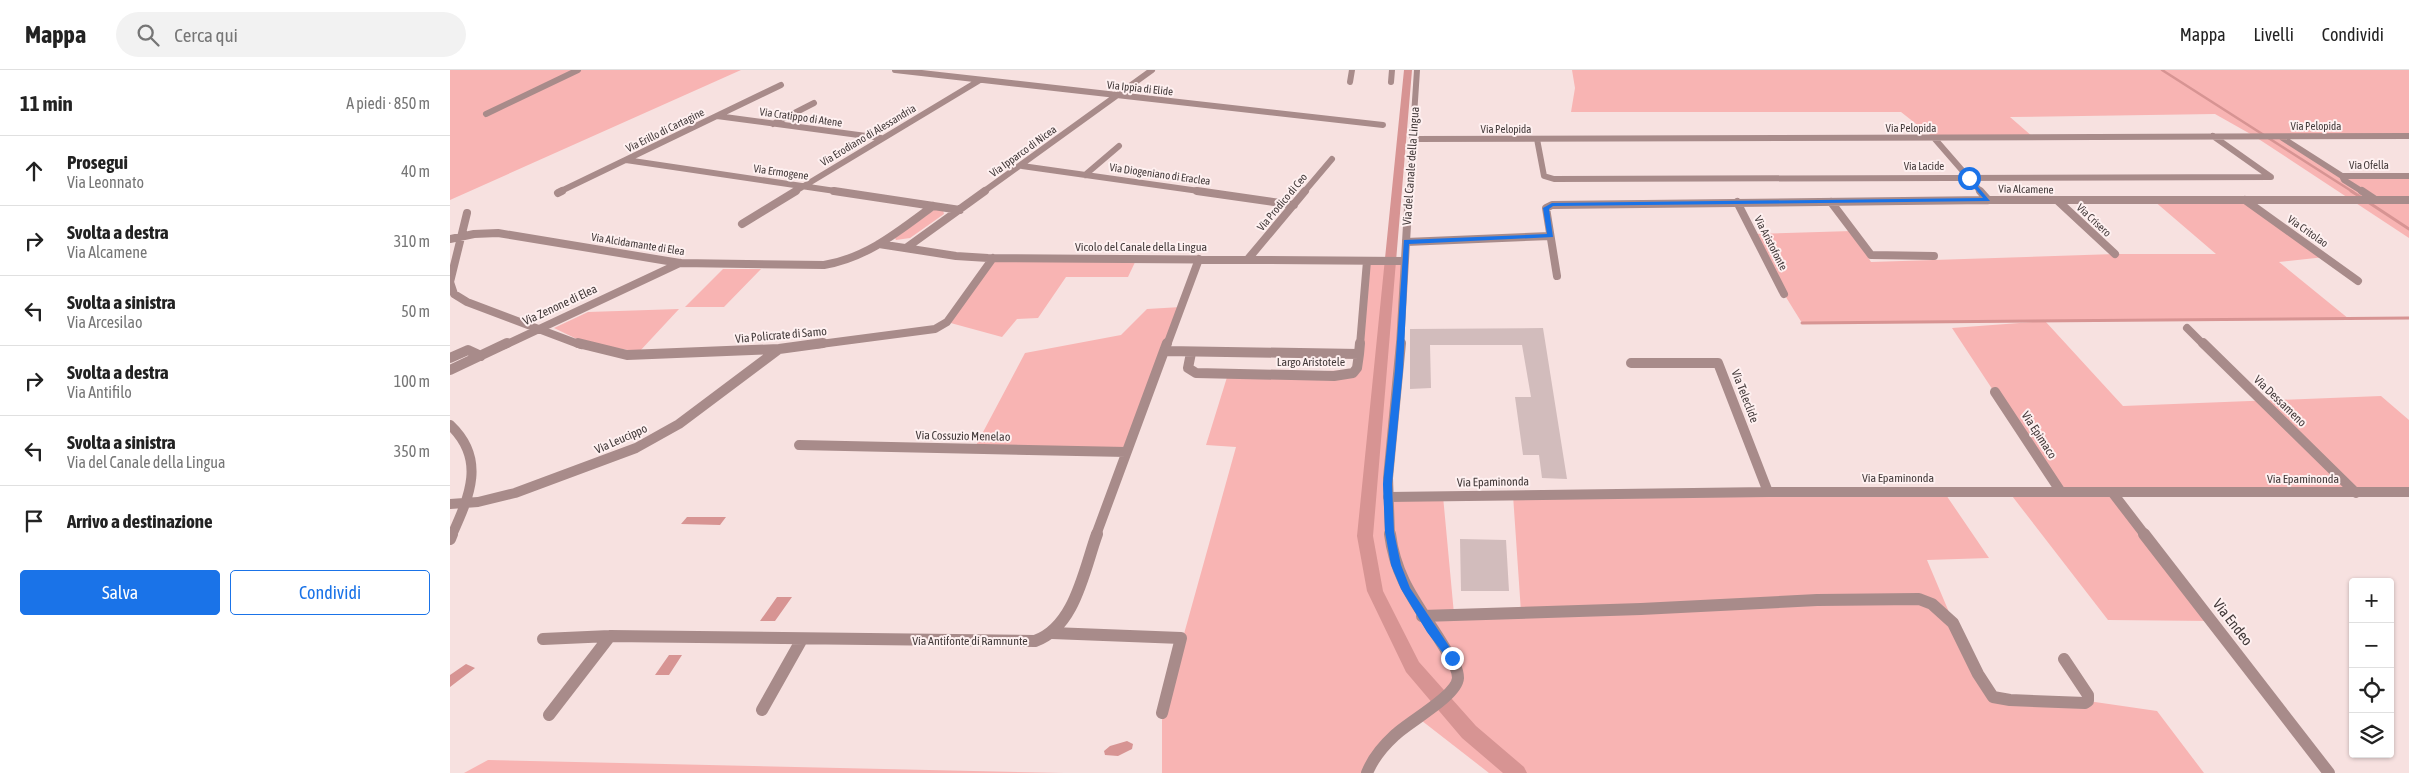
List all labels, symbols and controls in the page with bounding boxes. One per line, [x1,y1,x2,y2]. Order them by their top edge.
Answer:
search box [116,12,466,57]
text: Mappa [25,21,86,48]
icon: search [134,21,162,49]
text: Cerca qui [174,24,238,46]
text: Mappa [2180,24,2226,45]
text: Livelli [2254,24,2294,45]
text: Condividi [2322,24,2384,45]
street label: Via Ippia di Elide [1106,79,1174,97]
text: 11 min [20,91,73,115]
text: A piedi · 850 m [346,94,430,112]
street label: Via Erodiano di Alessandria [818,102,918,168]
street label: Via Cratippo di Atene [759,105,843,129]
street label: Via Erillo di Cartagine [624,106,706,154]
street label: Via del Canale della Lingua [1400,106,1422,226]
street label: Via Pelopida [2291,120,2341,132]
street label: Via Pelopida [1886,122,1936,134]
street label: Via Ipparco di Nicea [987,123,1059,179]
street label: Via Pelopida [1481,123,1531,135]
text: Prosegui [67,151,128,173]
icon: ahead [20,157,48,185]
street label: Via Ofella [2349,159,2389,171]
street label: Via Lacide [1904,160,1944,172]
street label: Via Diogeniano di Eraclea [1109,161,1211,187]
text: 40 m [401,162,430,180]
street label: Via Ermogene [753,162,809,182]
route start [1958,167,1981,190]
street label: Via Prodico di Ceo [1255,171,1309,233]
text: Via Leonnato [67,173,144,191]
street label: Via Alcamene [1998,183,2054,195]
street label: Via Crisero [2074,201,2114,239]
street label: Via Critolao [2285,213,2331,249]
street label: Via Aristofonte [1752,214,1790,272]
text: Svolta a destra [67,221,169,243]
icon: right [20,227,48,255]
street label: Via Alcidamante di Elea [590,231,686,257]
text: 310 m [394,232,430,250]
street label: Vicolo del Canale della Lingua [1075,240,1207,254]
text: Via Alcamene [67,243,147,261]
street label: Via Zenone di Elea [521,282,599,328]
text: Svolta a sinistra [67,291,176,313]
icon: left [20,297,48,325]
text: 50 m [401,302,430,320]
text: Via Arcesilao [67,313,142,331]
street label: Via Policrate di Samo [735,324,828,346]
street label: Largo Aristotele [1277,355,1345,369]
text: Svolta a destra [67,361,169,383]
icon: right [20,367,48,395]
street label: Via Teleclide [1728,367,1762,425]
text: 100 m [394,372,430,390]
street label: Via Dessameno [2251,372,2309,430]
text: Via Antifilo [67,383,132,401]
street label: Via Epimaco [2018,409,2060,462]
street label: Via Leucippo [593,421,650,457]
street label: Via Cossuzio Menelao [916,428,1011,444]
text: Svolta a sinistra [67,431,176,453]
icon: left [20,437,48,465]
text: 350 m [394,442,430,460]
text: Via del Canale della Lingua [67,453,225,471]
street label: Via Epaminonda [1862,471,1934,485]
street label: Via Epaminonda [2267,472,2339,486]
street label: Via Epaminonda [1457,474,1529,490]
icon: arrive [20,507,48,535]
text: Arrivo a destinazione [67,510,213,532]
button: Salva [20,570,220,615]
button: Condividi [230,570,430,615]
map controls [2349,578,2394,758]
button: + [2349,578,2394,623]
street label: Via Endeo [2210,595,2256,649]
button: − [2349,623,2394,668]
street label: Via Antifonte di Ramnunte [912,634,1028,648]
route end [1441,647,1464,670]
button: locate [2349,668,2394,713]
button: layers [2349,713,2394,758]

